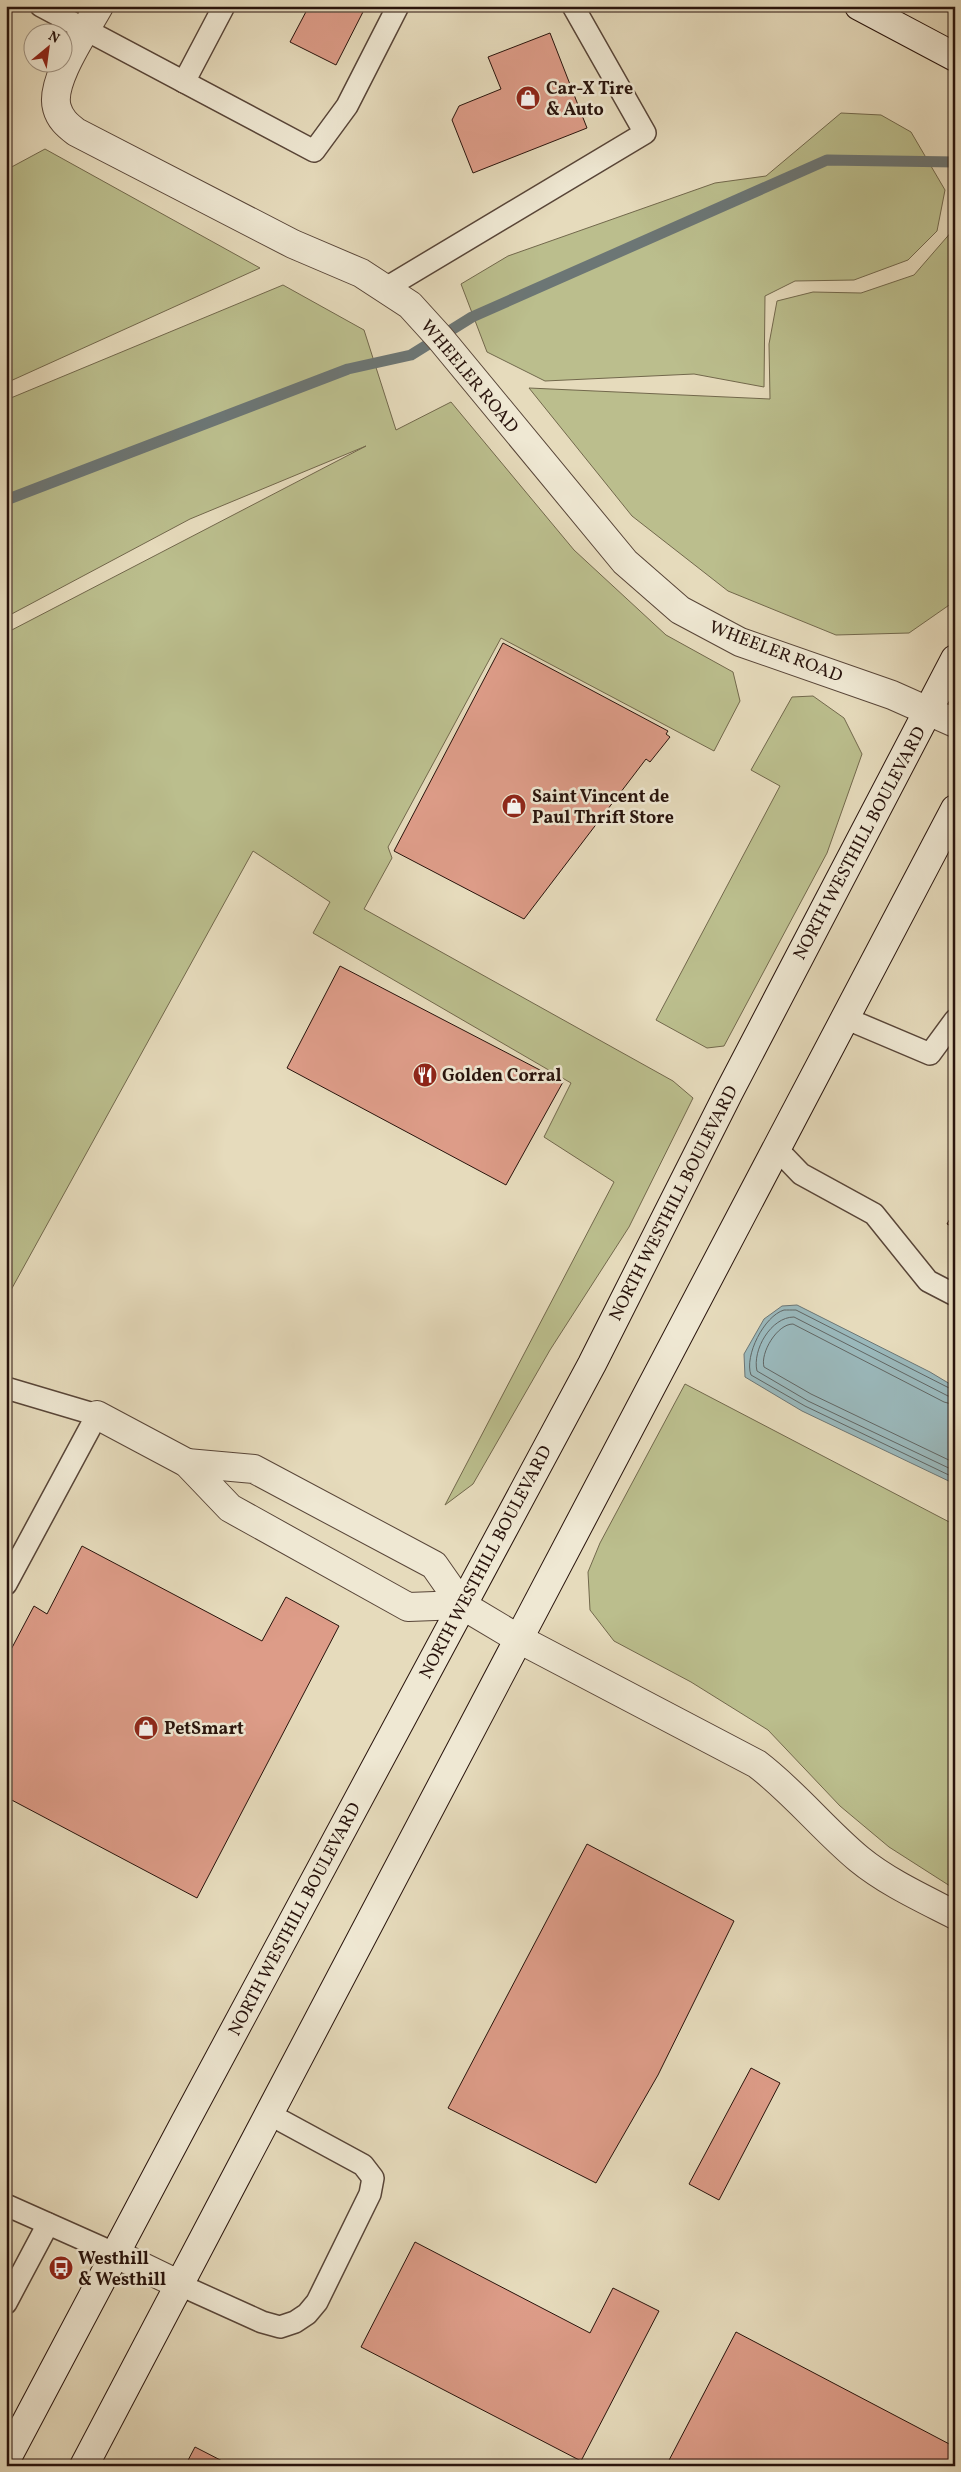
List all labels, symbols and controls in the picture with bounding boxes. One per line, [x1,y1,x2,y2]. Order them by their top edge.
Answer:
north arrow [22,22,72,72]
text: N [45,27,63,49]
place label: Car-X Tire & Auto [546,77,633,123]
shop icon: Car-X Tire & Auto [515,85,541,111]
street label: WHEELER ROAD [414,315,524,439]
street label: WHEELER ROAD [705,615,846,689]
street label: NORTH WESTHILL BOULEVARD [788,723,933,965]
place label: Saint Vincent de Paul Thrift Store [532,785,674,831]
shop icon: Saint Vincent de Paul Thrift Store [501,793,527,819]
restaurant icon: Golden Corral [412,1062,438,1088]
place label: Golden Corral [442,1064,562,1089]
street label: NORTH WESTHILL BOULEVARD [604,1082,745,1326]
street label: NORTH WESTHILL BOULEVARD [414,1442,559,1684]
shop icon: PetSmart [133,1715,159,1741]
place label: PetSmart [164,1717,244,1742]
street label: NORTH WESTHILL BOULEVARD [223,1799,368,2041]
place label: Westhill & Westhill [78,2247,166,2293]
bus stop icon: Westhill & Westhill [48,2255,74,2281]

